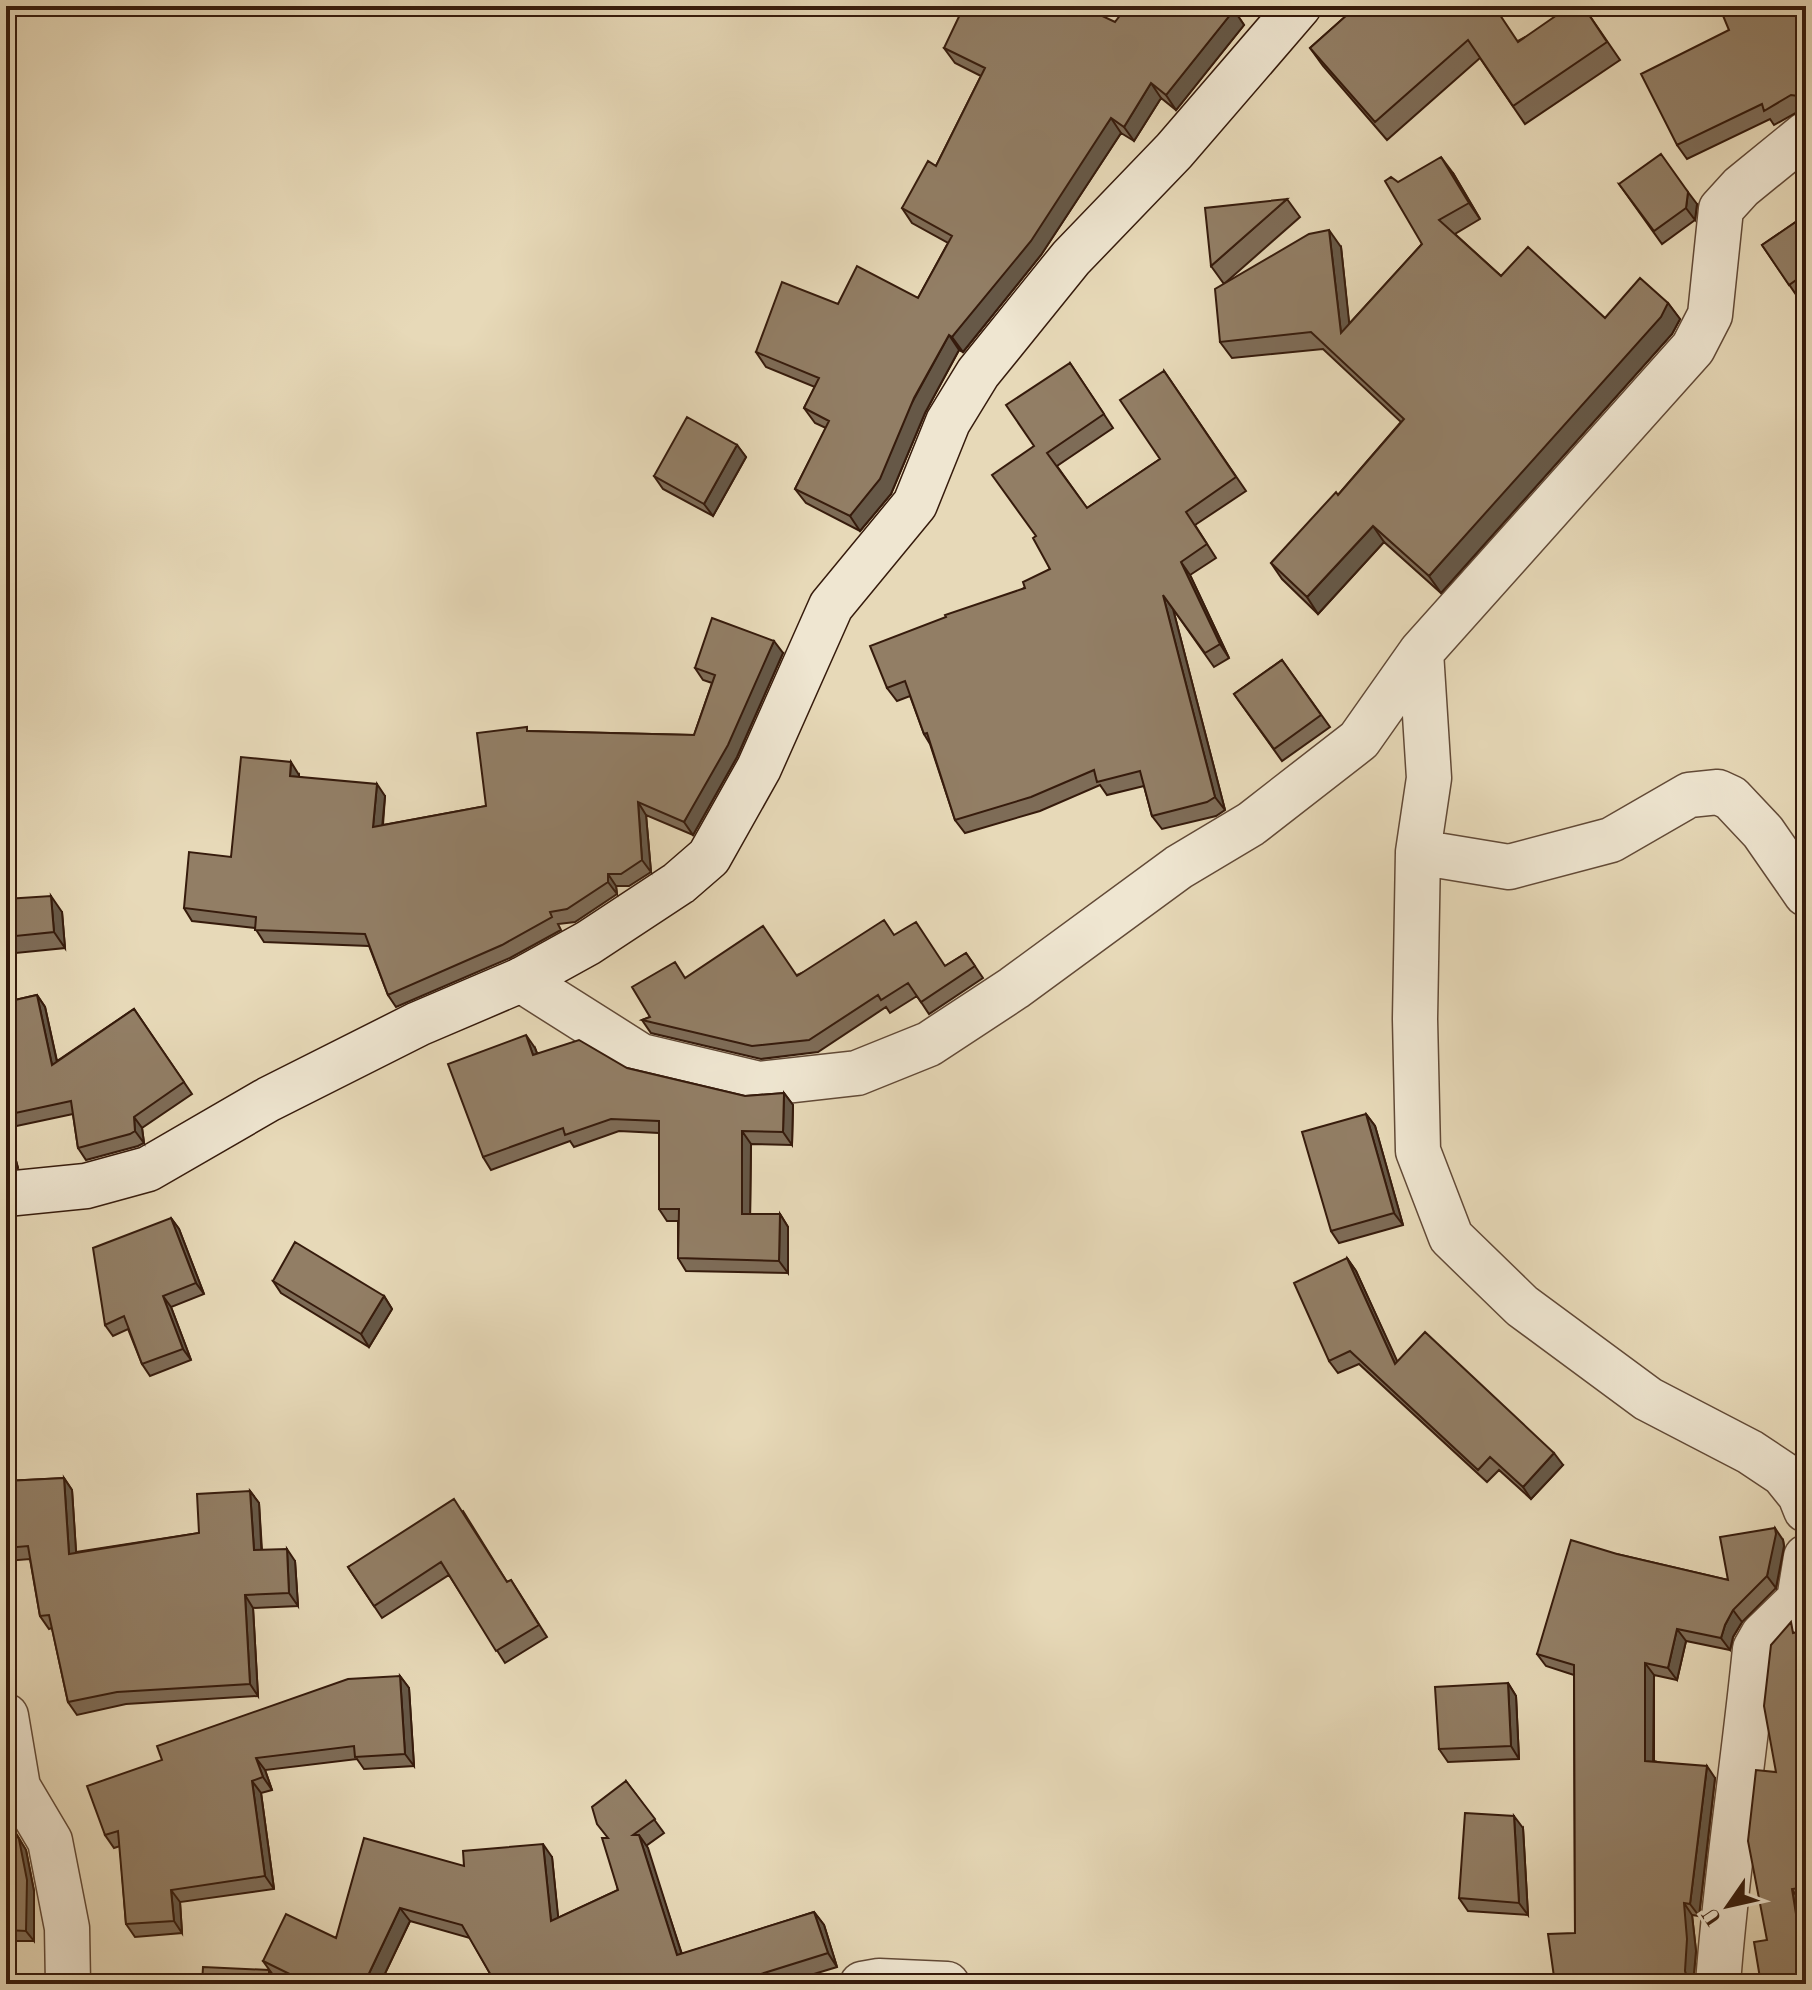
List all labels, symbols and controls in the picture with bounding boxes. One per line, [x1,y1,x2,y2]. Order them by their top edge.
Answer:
north arrow [1688,1866,1768,1946]
text: U [1699,1903,1727,1929]

